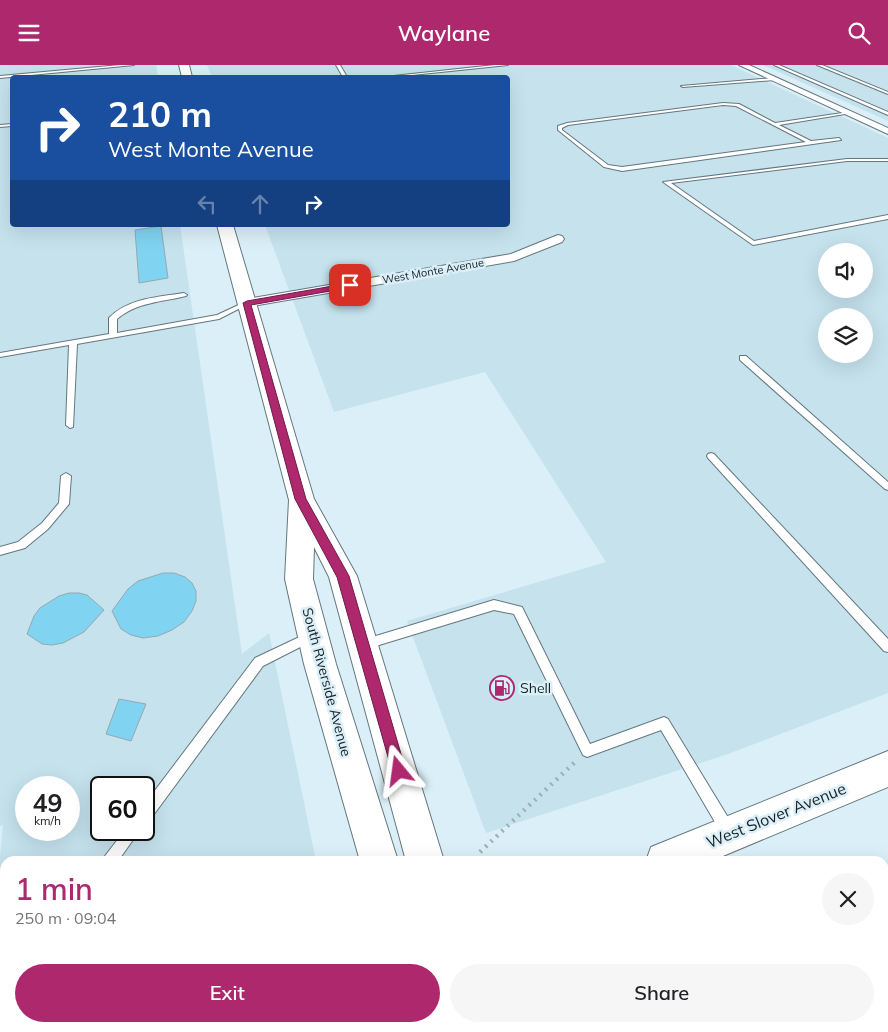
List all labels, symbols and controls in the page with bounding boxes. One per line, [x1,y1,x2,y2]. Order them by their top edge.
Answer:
icon: menu [15,19,43,47]
text: Waylane [398,19,490,47]
icon: search [845,19,873,47]
text: 210 m [108,92,212,136]
icon: right [25,95,90,160]
text: West Monte Avenue [108,135,314,163]
icon: left [193,190,221,218]
icon: ahead [246,190,274,218]
icon: right [299,190,327,218]
map controls [818,243,873,363]
button: sound [818,243,873,298]
street label: West Monte Avenue [381,255,485,287]
pin [329,264,371,306]
icon: arrive [336,271,364,299]
button: layers [818,308,873,363]
street label: South Riverside Avenue [298,606,356,758]
fuel station icon: Shell [489,675,515,701]
place label: Shell [520,679,551,697]
position arrow [372,744,424,796]
speed limit sign: 60 [90,776,155,841]
street label: West Slover Avenue [703,778,849,852]
text: 49 [32,787,63,818]
text: km/h [34,813,61,828]
text: 1 min [15,870,93,908]
button: close [822,873,874,925]
text: 250 m · 09:04 [15,908,116,928]
button: Exit [15,964,440,1022]
button: Share [450,964,874,1022]

